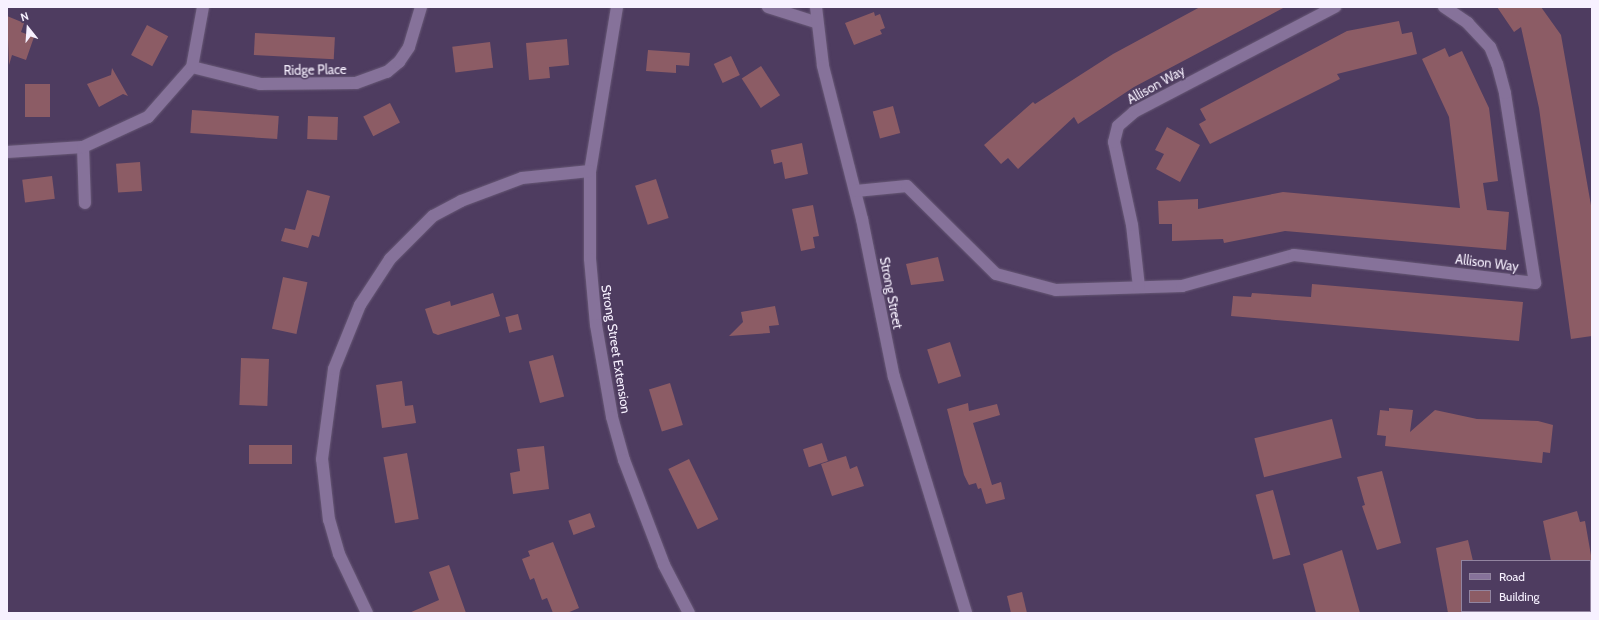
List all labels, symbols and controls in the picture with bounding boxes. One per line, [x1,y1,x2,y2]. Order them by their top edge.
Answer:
north arrow [8,8,48,48]
text: N [19,9,30,24]
street label: Ridge Place [283,62,347,78]
street label: Allison Way [1124,63,1188,107]
street label: Allison Way [1454,251,1520,275]
street label: Strong Street [876,256,906,330]
street label: Strong Street Extension [598,284,634,414]
legend [1461,560,1591,612]
text: Road [1499,569,1525,584]
text: Building [1499,589,1540,604]

